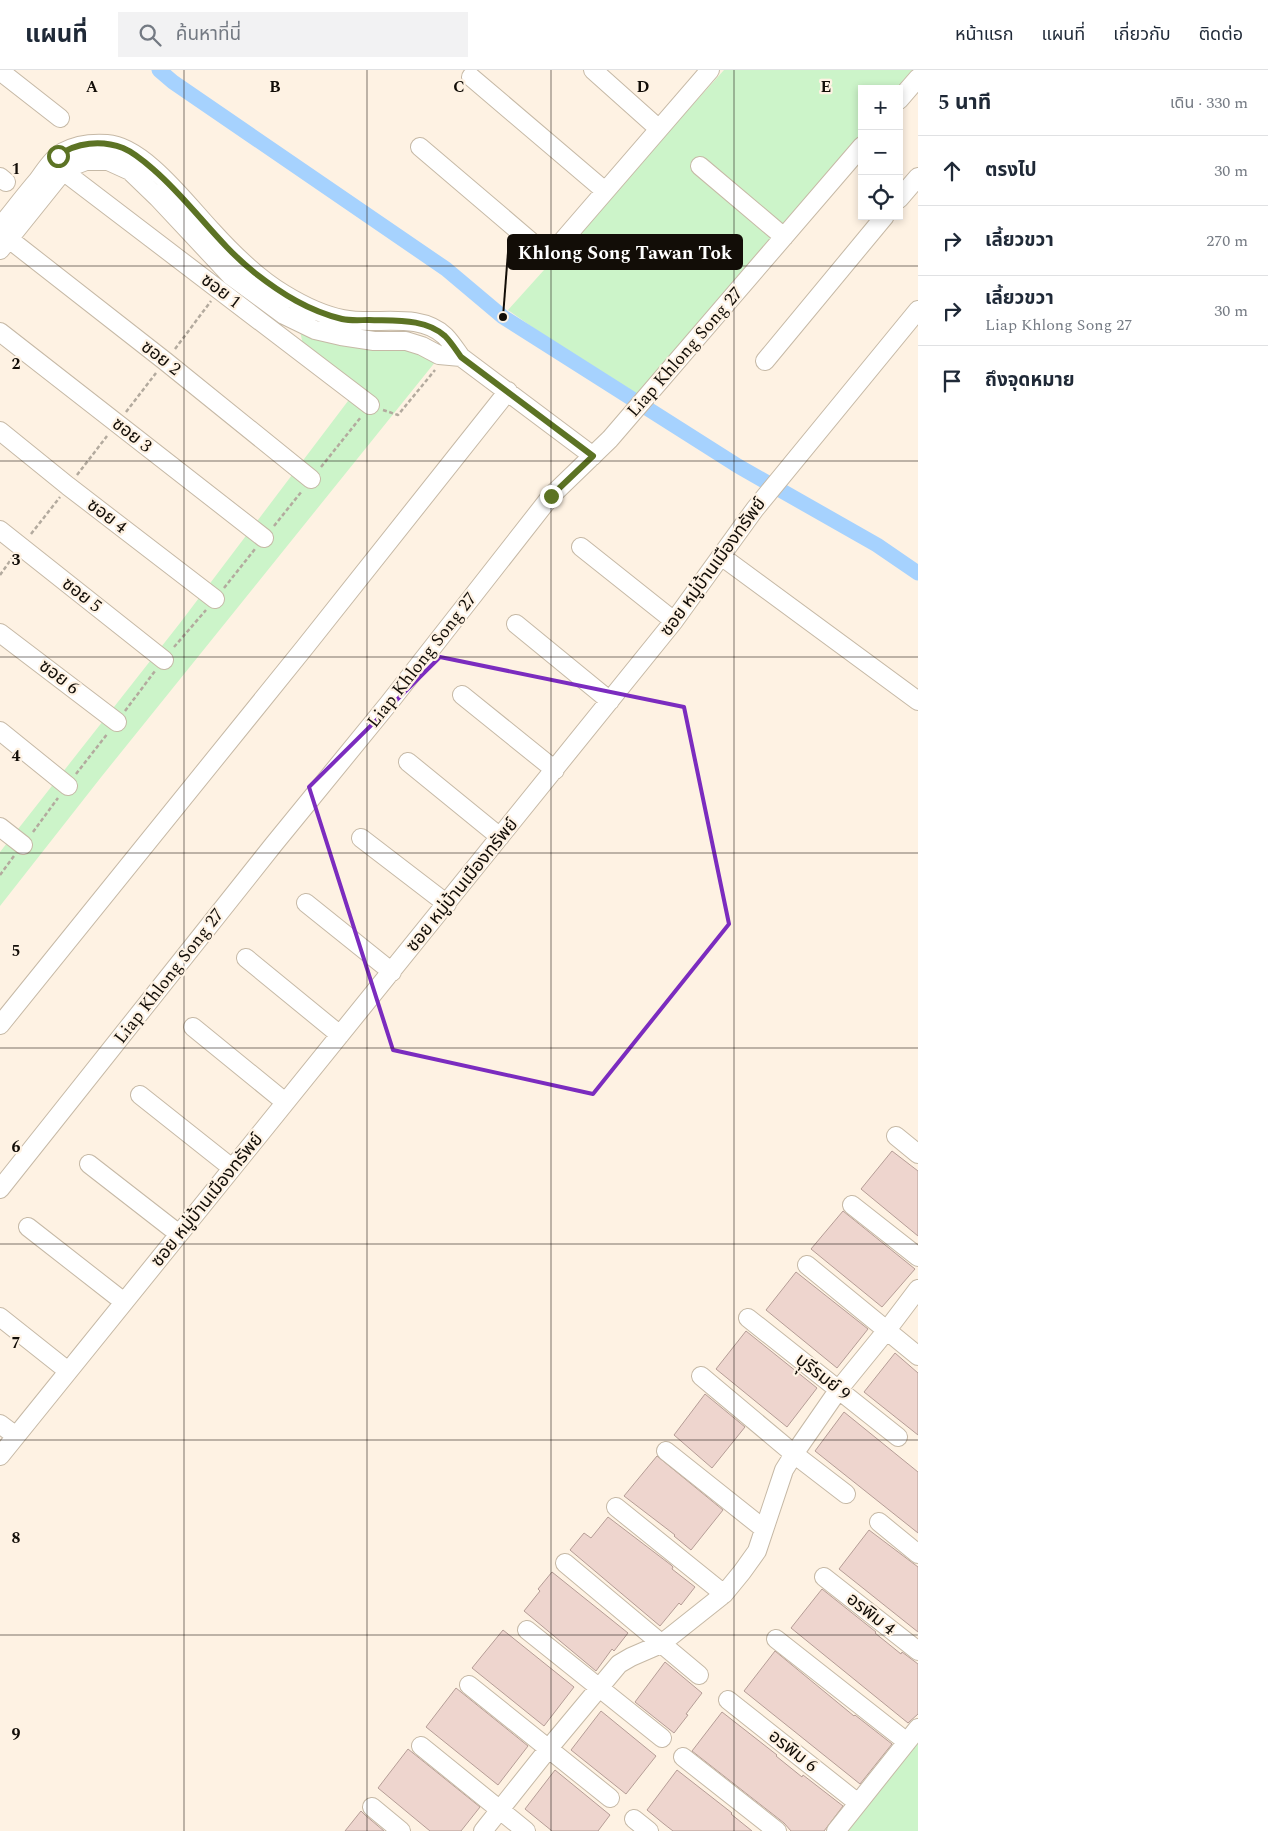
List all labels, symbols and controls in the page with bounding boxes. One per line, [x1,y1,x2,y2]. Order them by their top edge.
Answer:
search box [118,12,468,57]
text: แผนที่ [25,17,88,53]
text: ค้นหาที่นี่ [176,20,241,49]
icon: search [136,21,164,49]
text: หน้าแรก [955,21,1013,48]
text: แผนที่ [1041,21,1085,48]
text: เกี่ยวกับ [1113,21,1171,48]
text: ติดต่อ [1199,21,1243,48]
text: A [86,75,99,99]
text: B [269,75,281,99]
text: C [453,75,465,99]
text: D [637,75,650,99]
text: E [821,75,831,99]
map controls [858,85,903,220]
button: + [858,85,903,130]
text: 5 นาที [938,87,991,119]
text: เดิน · 330 m [1170,91,1248,115]
button: − [858,130,903,175]
route start [47,145,70,168]
text: ตรงไป [985,156,1037,185]
text: 1 [12,157,20,181]
icon: ahead [938,157,966,185]
text: 30 m [1214,159,1248,183]
button: locate [858,175,903,220]
text: เลี้ยวขวา [985,226,1054,255]
icon: right [938,227,966,255]
text: 270 m [1206,229,1248,253]
callout: Khlong Song Tawan Tok [508,235,742,269]
text: Khlong Song Tawan Tok [518,239,733,268]
street label: ซอย 1 [195,267,247,315]
street label: Liap Khlong Song 27 [620,281,750,423]
text: เลี้ยวขวา [985,284,1054,313]
icon: right [938,297,966,325]
text: 30 m [1214,299,1248,323]
text: Liap Khlong Song 27 [985,313,1132,337]
street label: ซอย 2 [135,334,187,382]
text: 2 [12,352,21,376]
text: ถึงจุดหมาย [985,366,1075,395]
icon: arrive [938,367,966,395]
street label: ซอย 3 [106,411,158,459]
route end [540,485,563,508]
street label: ซอย 4 [81,492,133,540]
street label: ซอย หมู่บ้านเมืองทรัพย์ [653,492,773,642]
text: 3 [12,548,21,572]
street label: ซอย 5 [56,571,108,619]
street label: Liap Khlong Song 27 [360,586,484,734]
street label: ซอย 6 [33,653,85,701]
text: 4 [12,744,21,768]
street label: ซอย หมู่บ้านเมืองทรัพย์ [399,812,525,958]
street label: Liap Khlong Song 27 [107,902,231,1050]
text: 5 [12,939,20,963]
street label: ซอย หมู่บ้านเมืองทรัพย์ [144,1127,270,1273]
text: 6 [12,1135,21,1159]
text: 7 [12,1331,21,1355]
street label: บุุรีรมย์ 9 [788,1347,856,1409]
text: 8 [12,1526,21,1550]
street label: อรพิม 4 [841,1586,901,1642]
text: 9 [12,1722,21,1746]
street label: อรพิม 6 [763,1723,823,1779]

